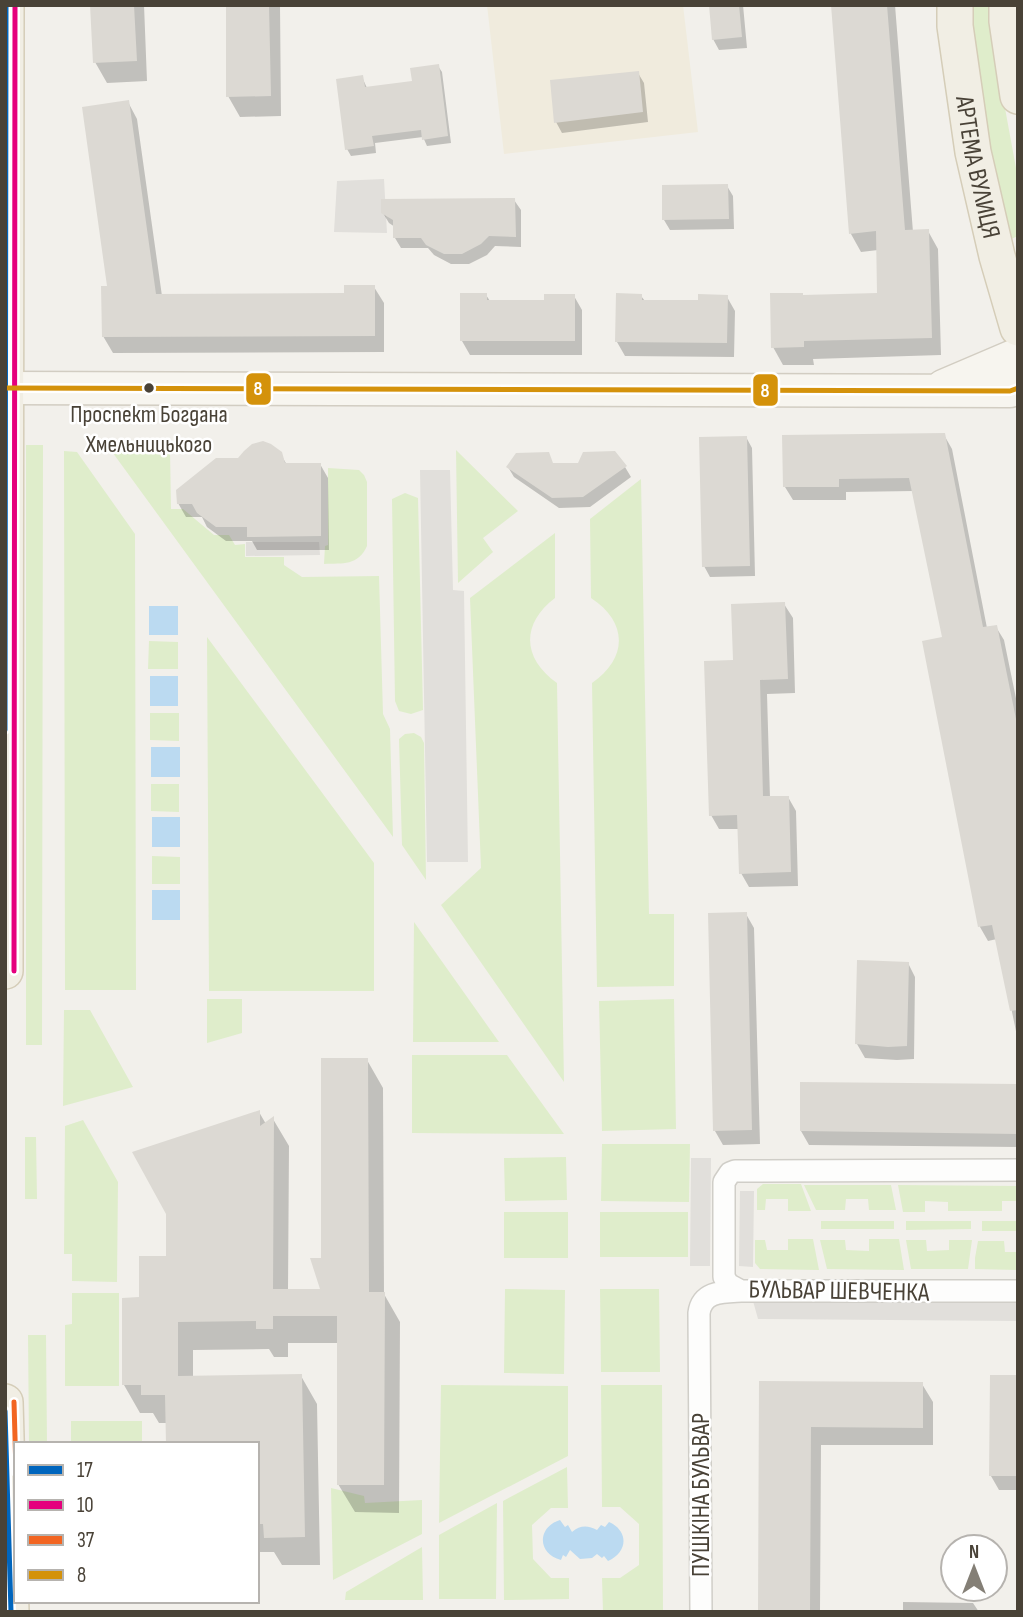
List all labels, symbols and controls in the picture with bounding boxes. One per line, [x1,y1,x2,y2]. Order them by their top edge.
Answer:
street label: АРТЕМА ВУЛИЦЯ [948,93,1006,242]
line badge: 8 [245,372,272,406]
line badge: 8 [752,373,779,407]
text: 8 [254,378,263,401]
text: 8 [761,380,770,403]
marker: Проспект Богдана Хмельницького [142,381,156,395]
place label: Проспект Богдана Хмельницького [70,400,228,459]
street label: БУЛЬВАР ШЕВЧЕНКА [748,1274,930,1309]
street label: ПУШКІНА БУЛЬВАР [686,1413,717,1577]
legend [14,1442,259,1603]
text: 17 [77,1458,93,1483]
text: 10 [77,1493,94,1518]
text: 37 [77,1528,95,1553]
north arrow [939,1533,1009,1603]
text: N [969,1541,979,1564]
text: 8 [77,1563,86,1588]

